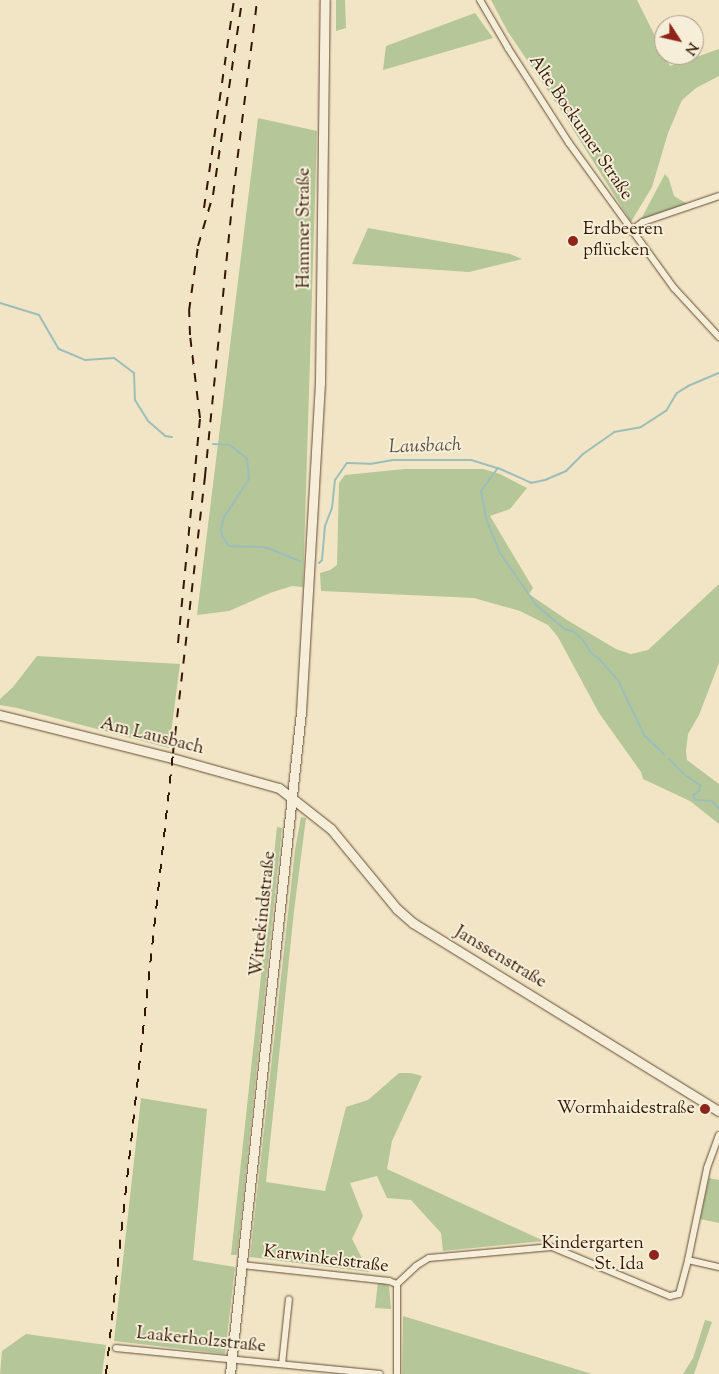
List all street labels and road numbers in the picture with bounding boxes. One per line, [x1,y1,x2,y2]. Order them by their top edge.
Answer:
street label: Alte Bockumer Straße [523,51,637,205]
street label: Hammer Straße [294,168,316,288]
street label: Am Lausbach [98,714,206,760]
street label: Wittekindstraße [247,850,281,978]
street label: Janssenstraße [450,922,550,994]
street label: Karwinkelstraße [262,1242,390,1278]
street label: Laakerholzstraße [135,1323,267,1359]

